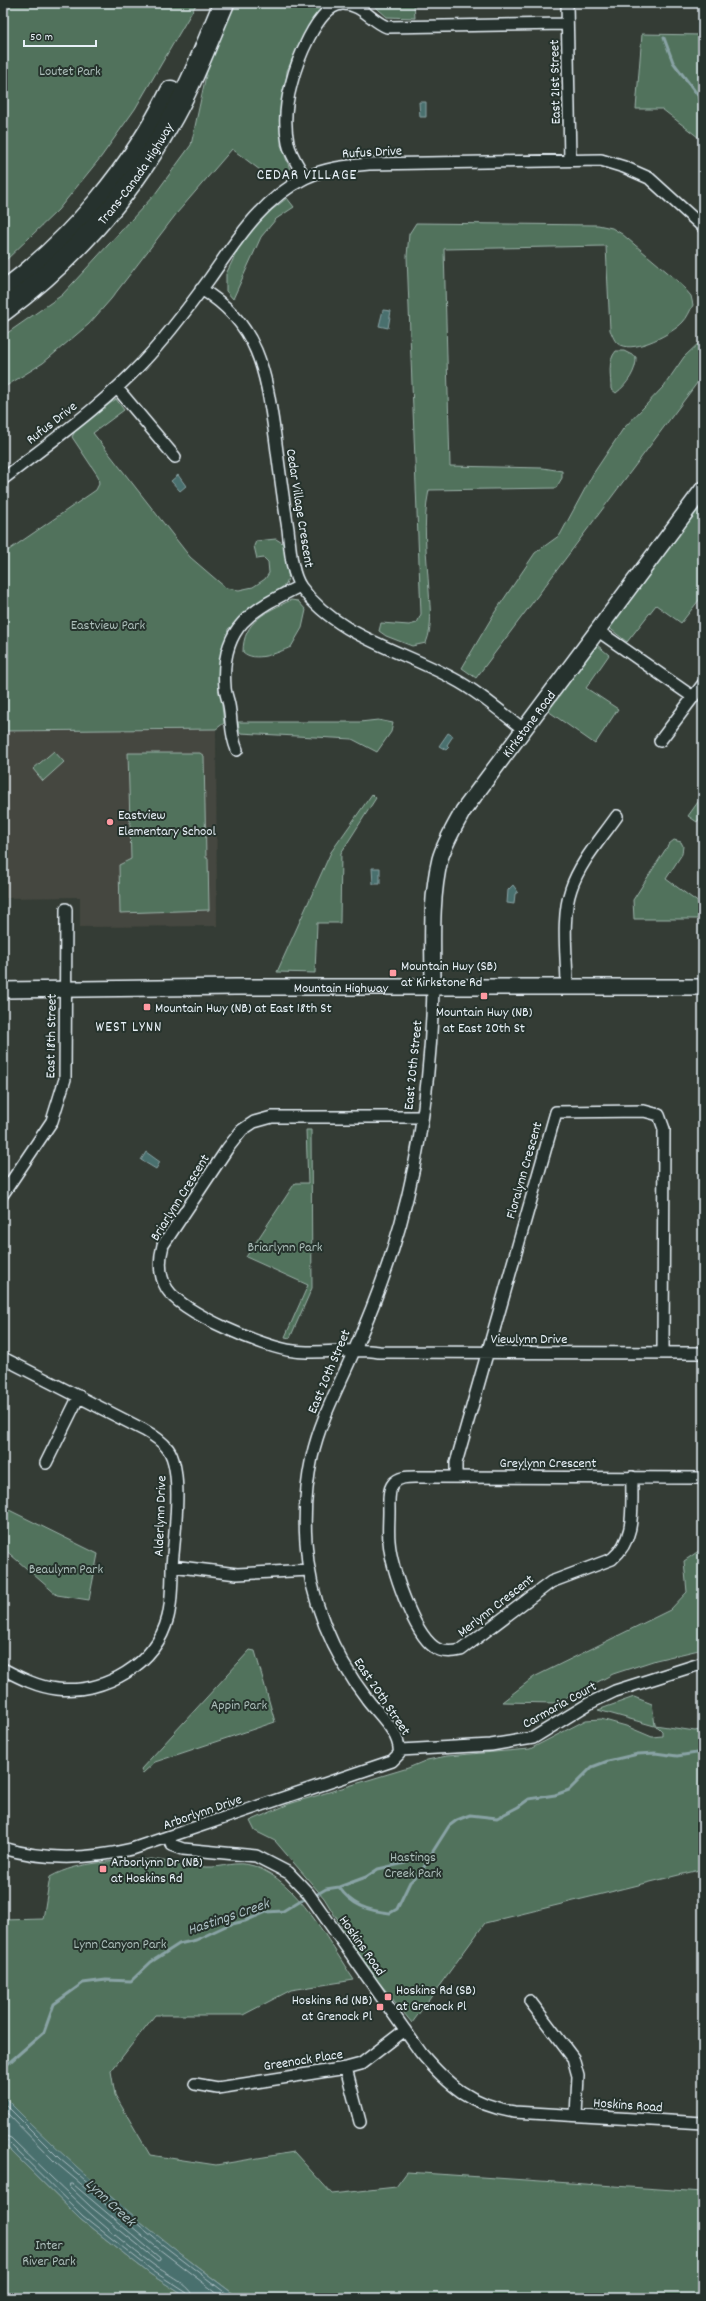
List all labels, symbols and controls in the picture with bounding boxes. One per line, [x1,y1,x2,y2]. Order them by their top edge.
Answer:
scale bar [24,22,96,48]
text: 50 m [30,29,53,46]
street label: East 21st Street [545,39,567,124]
park label: Loutet Park [39,62,101,82]
street label: Trans-Canada Highway [94,119,180,230]
street label: Rufus Drive [342,141,403,165]
district label: CEDAR VILLAGE [257,165,357,187]
street label: Rufus Drive [22,397,82,450]
street label: Cedar Village Crescent [280,447,318,569]
park label: Eastview Park [71,616,146,636]
street label: Kirkstone Road [498,687,562,762]
place label: Eastview Elementary School [118,806,217,842]
marker: Eastview Elementary School [105,817,115,827]
place label: Mountain Hwy (SB) at Kirkstone Rd [401,957,497,993]
marker: Mountain Hwy (SB) at Kirkstone Rd [388,968,398,978]
street label: Mountain Highway [294,979,389,999]
marker: Mountain Hwy (NB) at East 20th St [479,991,489,1001]
street label: East 18th Street [41,994,63,1079]
place label: Mountain Hwy (NB) at East 18th St [155,999,332,1019]
marker: Mountain Hwy (NB) at East 18th St [142,1002,152,1012]
place label: Mountain Hwy (NB) at East 20th St [436,1003,533,1039]
district label: WEST LYNN [96,1017,162,1039]
street label: East 20th Street [399,1020,429,1111]
street label: Floralynn Crescent [501,1120,548,1222]
street label: Briarlynn Crescent [146,1151,215,1245]
park label: Briarlynn Park [247,1238,323,1258]
street label: East 20th Street [303,1327,357,1417]
street label: Viewlynn Drive [491,1330,567,1350]
street label: Greylynn Crescent [500,1454,596,1474]
street label: Alderlynn Drive [150,1475,172,1557]
park label: Beaulynn Park [29,1560,103,1580]
street label: Merlynn Crescent [454,1570,539,1643]
street label: East 20th Street [348,1654,415,1740]
street label: Carmaria Court [519,1677,601,1734]
park label: Appin Park [211,1696,268,1716]
street label: Arborlynn Drive [160,1790,245,1836]
park label: Hastings Creek Park [384,1848,442,1884]
place label: Arborlynn Dr (NB) at Hoskins Rd [111,1853,203,1889]
marker: Arborlynn Dr (NB) at Hoskins Rd [98,1864,108,1874]
water label: Hastings Creek [185,1893,274,1942]
street label: Hoskins Road [333,1912,389,1980]
park label: Lynn Canyon Park [74,1935,167,1955]
place label: Hoskins Rd (SB) at Grenock Pl [396,1981,476,2017]
place label: Hoskins Rd (NB) at Grenock Pl [292,1991,373,2027]
marker: Hoskins Rd (SB) at Grenock Pl [383,1992,393,2002]
marker: Hoskins Rd (NB) at Grenock Pl [375,2002,385,2012]
street label: Greenock Place [262,2045,344,2077]
street label: Hoskins Road [593,2094,663,2118]
water label: Lynn Creek [80,2174,141,2234]
park label: Inter River Park [22,2236,76,2272]

